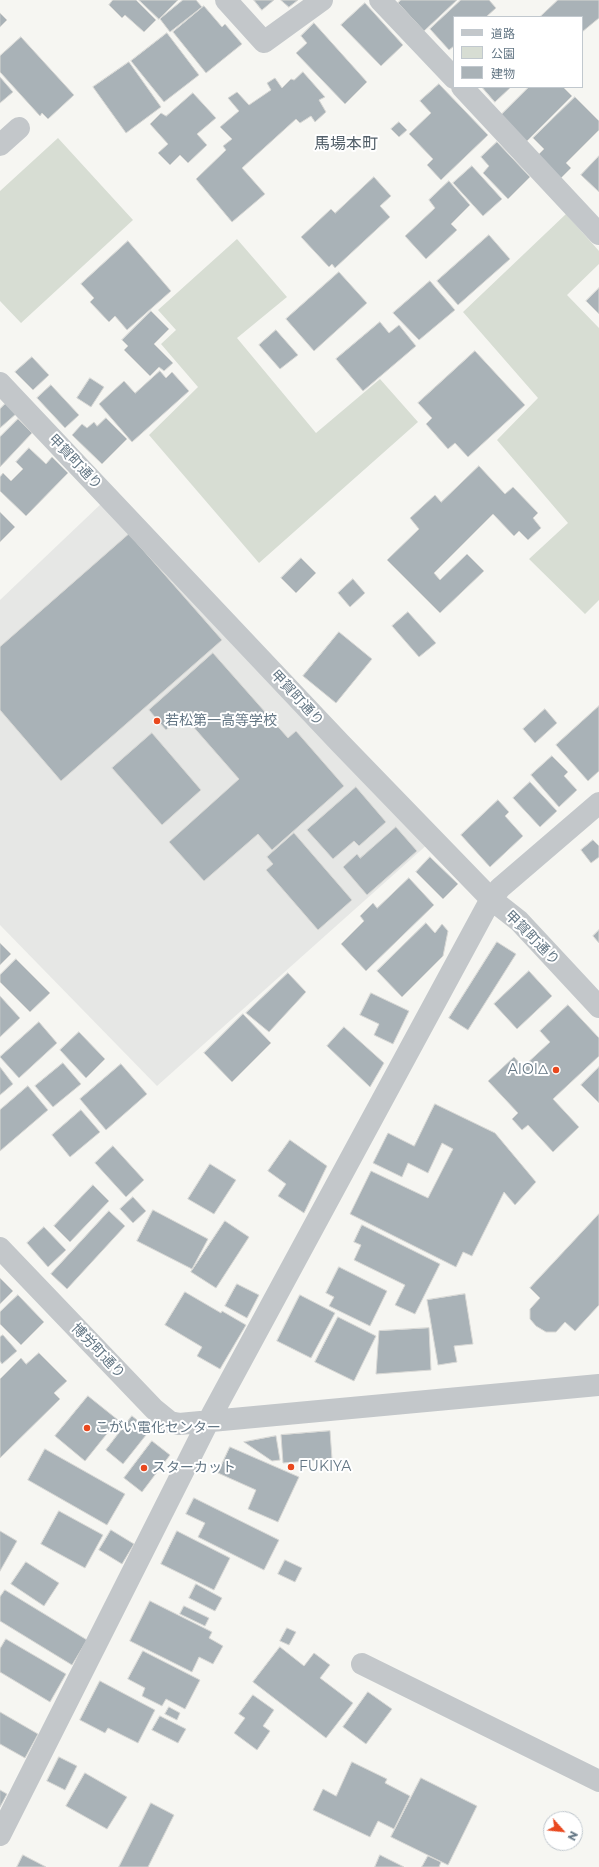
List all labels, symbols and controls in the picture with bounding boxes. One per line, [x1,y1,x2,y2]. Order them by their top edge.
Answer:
legend [453,16,583,88]
text: 道路 [491,26,515,41]
text: 公園 [491,46,515,61]
text: 建物 [491,66,515,81]
district label: 馬場本町 [314,134,378,154]
street label: 甲賀町通り [45,431,105,493]
street label: 甲賀町通り [267,667,327,729]
place label: 若松第一高等学校 [165,713,277,729]
marker: 若松第一高等学校 [152,716,162,726]
street label: 甲賀町通り [501,907,563,969]
place label: AIOIΔ [508,1062,548,1078]
marker: AIOIΔ [551,1065,561,1075]
street label: 博労町通り [68,1320,128,1382]
place label: こがい電化センター [95,1420,221,1436]
marker: こがい電化センター [82,1423,92,1433]
place label: FUKIYA [299,1459,351,1475]
place label: スターカット [152,1460,236,1476]
marker: FUKIYA [286,1462,296,1472]
marker: スターカット [139,1463,149,1473]
north arrow [543,1811,583,1851]
text: N [565,1829,581,1843]

